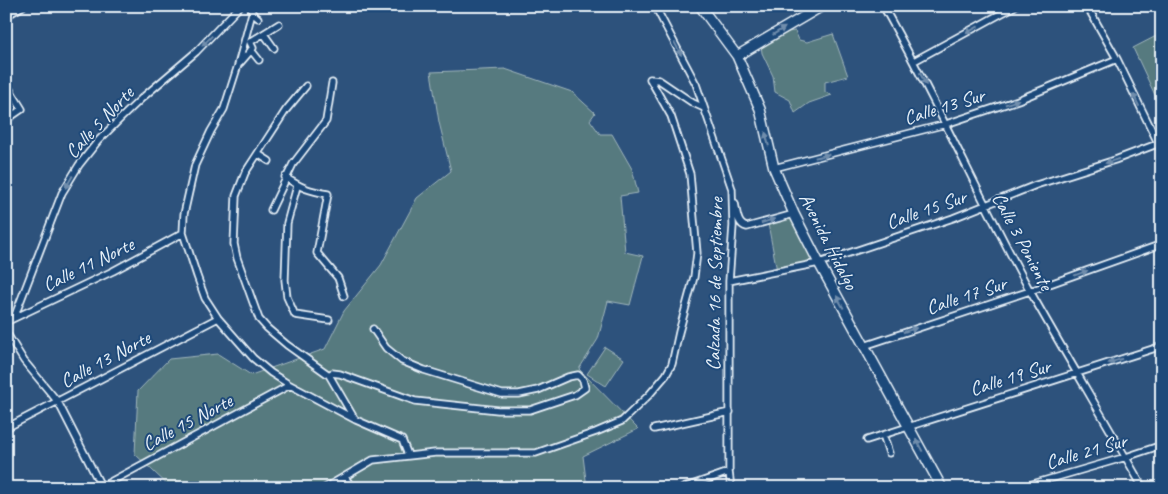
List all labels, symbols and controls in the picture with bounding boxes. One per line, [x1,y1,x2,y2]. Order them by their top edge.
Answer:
one-way arrow [965,25,979,34]
one-way arrow [773,27,786,36]
one-way arrow [201,35,213,47]
one-way arrow [674,42,682,56]
one-way arrow [919,72,927,87]
street label: Calle 5 Norte [60,80,140,164]
street label: Calle 13 Sur [901,82,989,131]
one-way arrow [1132,93,1140,107]
one-way arrow [1004,98,1019,105]
one-way arrow [763,131,771,146]
one-way arrow [814,152,829,160]
one-way arrow [1104,158,1119,165]
one-way arrow [65,174,73,189]
street label: Calle 15 Sur [883,184,971,235]
street label: Calle 3 Poniente [986,188,1059,296]
street label: Avenida Hidalgo [794,189,864,295]
street label: Calzada 16 de Septiembre [700,196,729,371]
one-way arrow [761,217,776,225]
street label: Calle 11 Norte [38,231,139,297]
one-way arrow [1073,269,1088,276]
street label: Calle 17 Sur [923,270,1011,320]
one-way arrow [836,295,844,310]
street label: Calle 13 Norte [56,325,156,394]
one-way arrow [903,326,918,334]
street label: Calle 19 Sur [967,353,1055,402]
one-way arrow [1108,358,1123,365]
street label: Calle 15 Norte [138,388,238,457]
street label: Calle 21 Sur [1043,428,1131,475]
one-way arrow [915,437,923,452]

